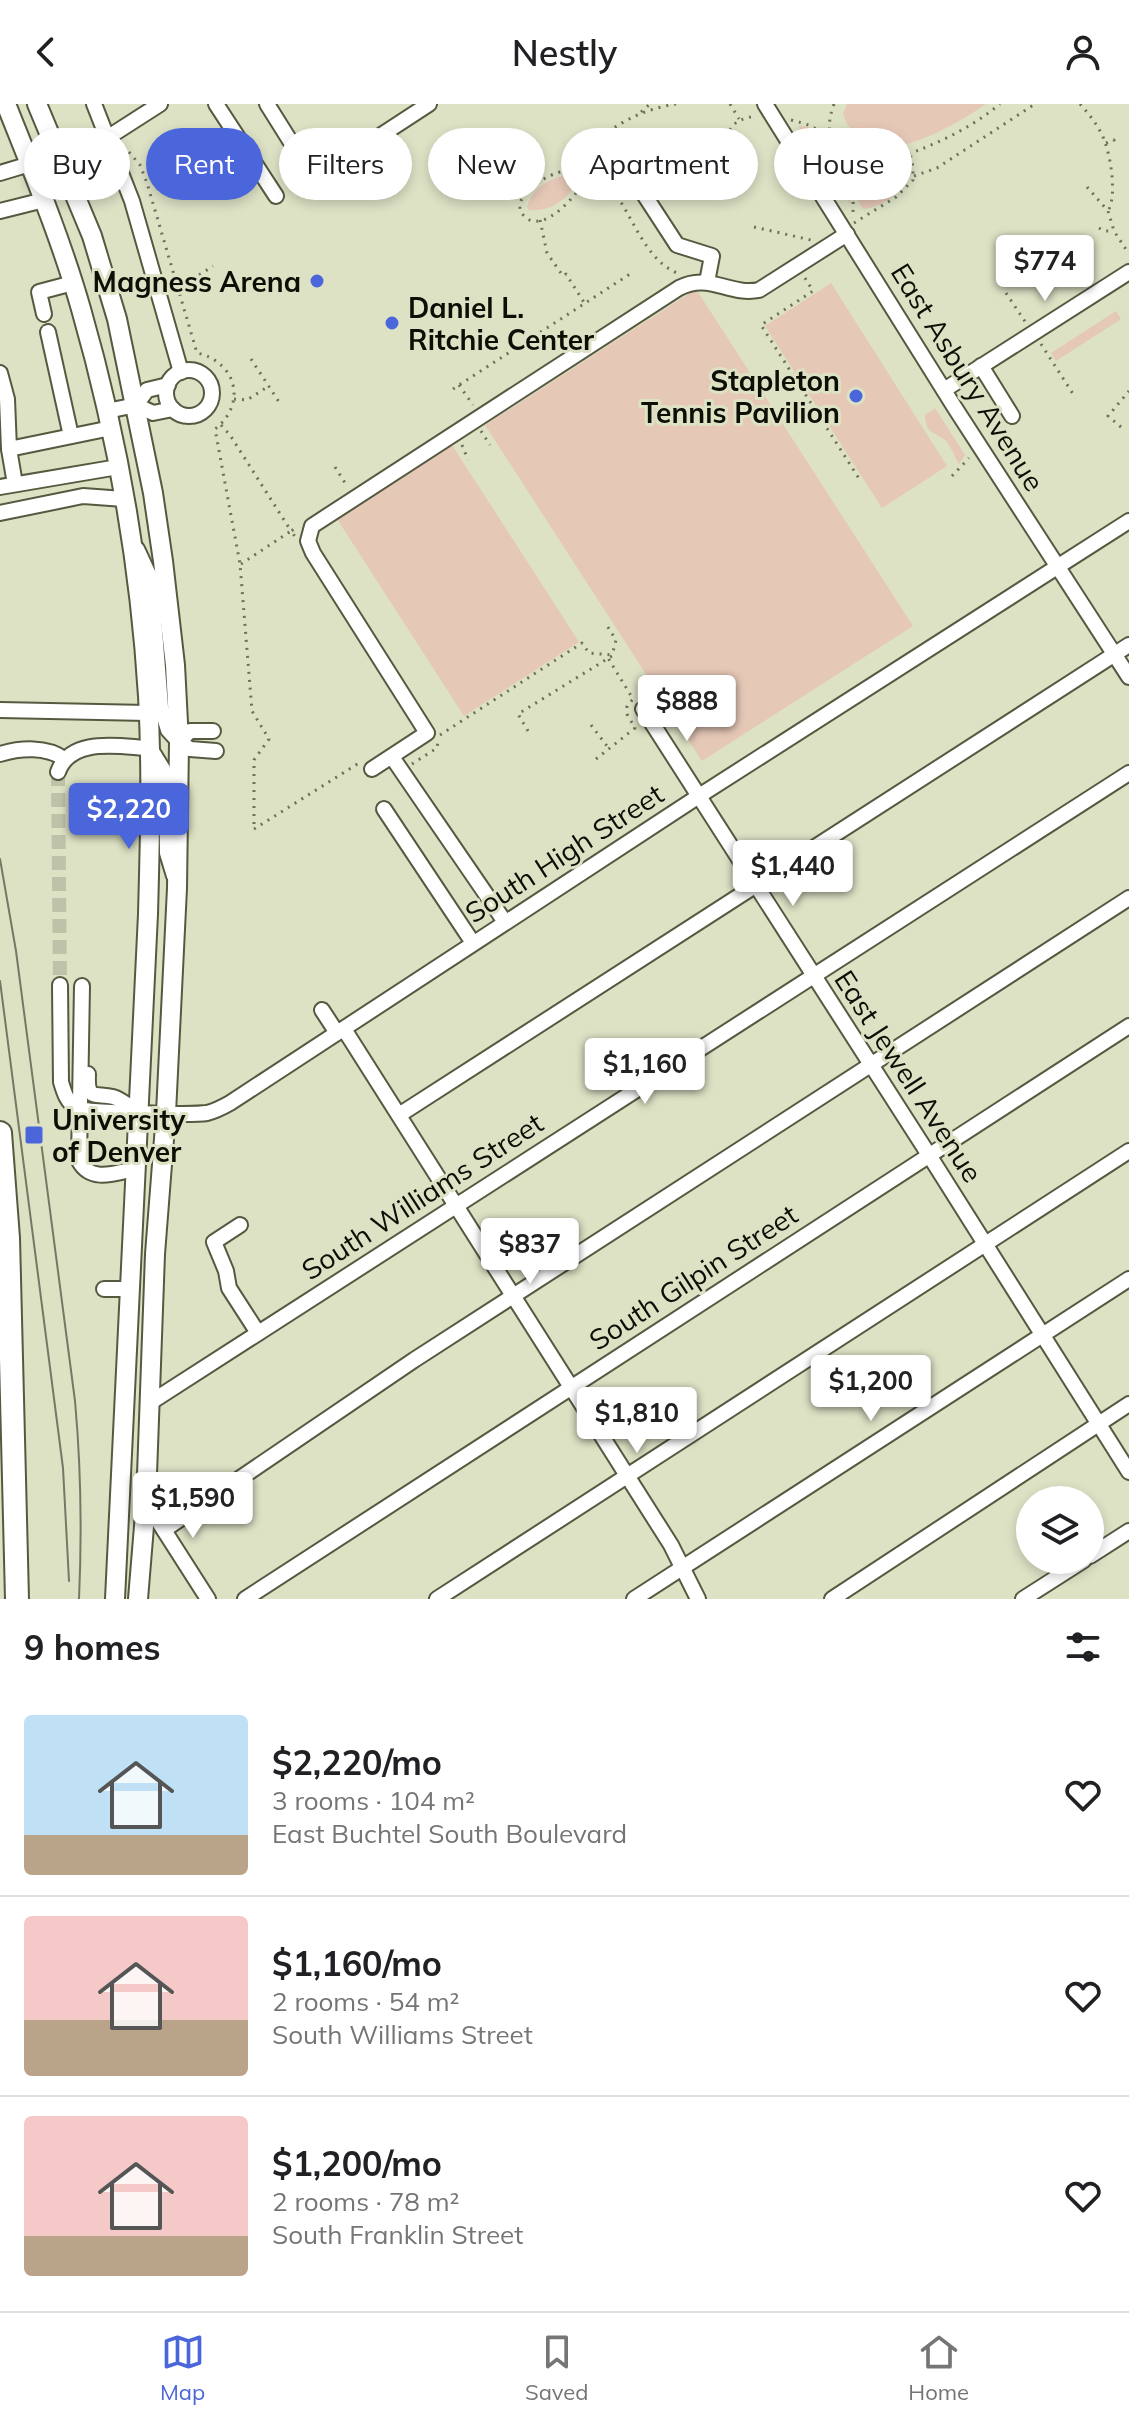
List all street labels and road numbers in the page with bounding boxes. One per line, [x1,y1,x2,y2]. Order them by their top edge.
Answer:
street label: East Asbury Avenue [884,257,1052,497]
street label: South High Street [458,776,670,930]
street label: East Jewell Avenue [827,963,991,1189]
street label: South Williams Street [295,1105,549,1287]
street label: South Gilpin Street [582,1196,804,1357]

